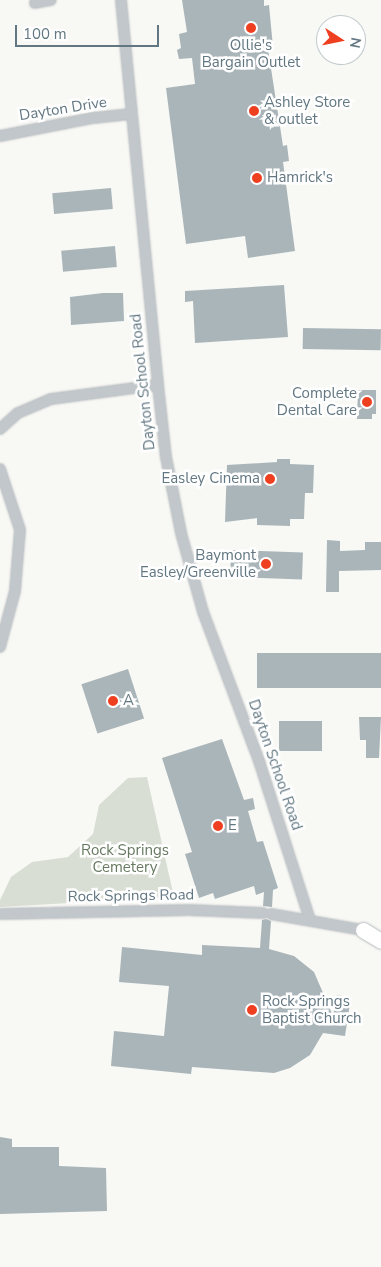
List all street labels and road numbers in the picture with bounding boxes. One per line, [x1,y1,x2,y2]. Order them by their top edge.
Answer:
street label: Dayton Drive [18,93,108,125]
street label: Dayton School Road [127,313,159,451]
street label: Dayton School Road [244,697,306,833]
street label: Rock Springs Road [68,886,194,906]

